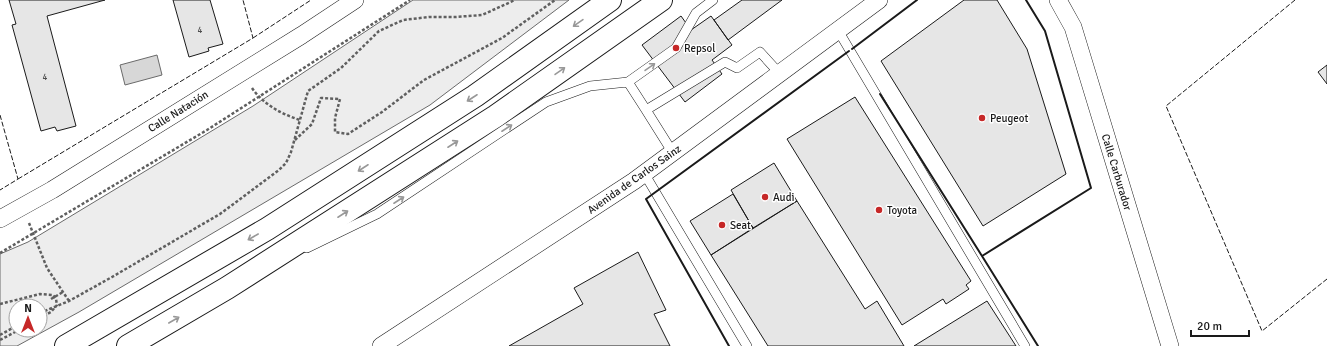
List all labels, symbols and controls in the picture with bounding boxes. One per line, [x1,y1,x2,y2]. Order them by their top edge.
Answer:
one-way arrow [573,19,584,27]
house number: 4 [198,25,203,36]
place label: Repsol [684,42,716,55]
marker: Repsol [671,43,681,53]
one-way arrow [644,63,655,71]
one-way arrow [555,67,566,75]
house number: 4 [43,72,48,83]
street label: Calle Natación [146,88,211,135]
one-way arrow [466,94,478,102]
place label: Peugeot [990,112,1028,125]
marker: Peugeot [977,113,987,123]
one-way arrow [501,124,512,132]
street label: Calle Carburador [1099,132,1134,212]
one-way arrow [447,140,458,148]
street label: Avenida de Carlos Sainz [585,142,684,217]
one-way arrow [358,164,369,172]
place label: Audi [773,191,794,204]
marker: Audi [760,192,770,202]
one-way arrow [393,195,404,204]
place label: Toyota [887,204,918,217]
marker: Toyota [874,205,884,215]
one-way arrow [337,210,348,218]
place label: Seat [730,219,751,232]
marker: Seat [717,220,727,230]
one-way arrow [247,234,259,242]
north arrow [8,298,48,338]
text: N [24,302,32,315]
scale bar [1191,312,1249,338]
one-way arrow [168,315,180,323]
text: 20 m [1197,319,1222,334]

